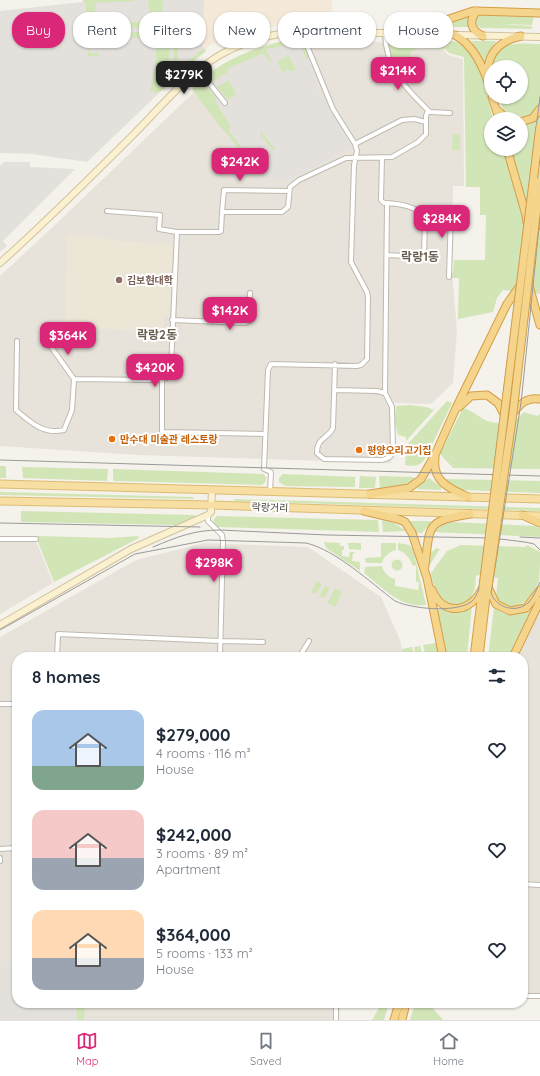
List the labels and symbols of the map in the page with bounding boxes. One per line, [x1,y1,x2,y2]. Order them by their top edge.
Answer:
pin: $214K [370,57,426,91]
pin: $279K [156,61,212,95]
pin: $242K [212,148,268,182]
pin: $284K [414,205,470,239]
district label: 락랑1동 [401,249,439,264]
place label: 김보현대학 [127,274,173,287]
marker: 김보현대학 [114,275,124,285]
pin: $142K [202,297,258,331]
pin: $364K [40,322,96,356]
district label: 락랑2동 [137,327,177,342]
pin: $420K [127,354,183,388]
place label: 만수대 미술관 레스토랑 [120,433,218,446]
marker: 만수대 미술관 레스토랑 [107,434,117,444]
place label: 평양오리고기집 [367,444,431,457]
marker: 평양오리고기집 [354,445,364,455]
street label: 락랑거리 [251,500,289,515]
pin: $298K [186,549,242,583]

